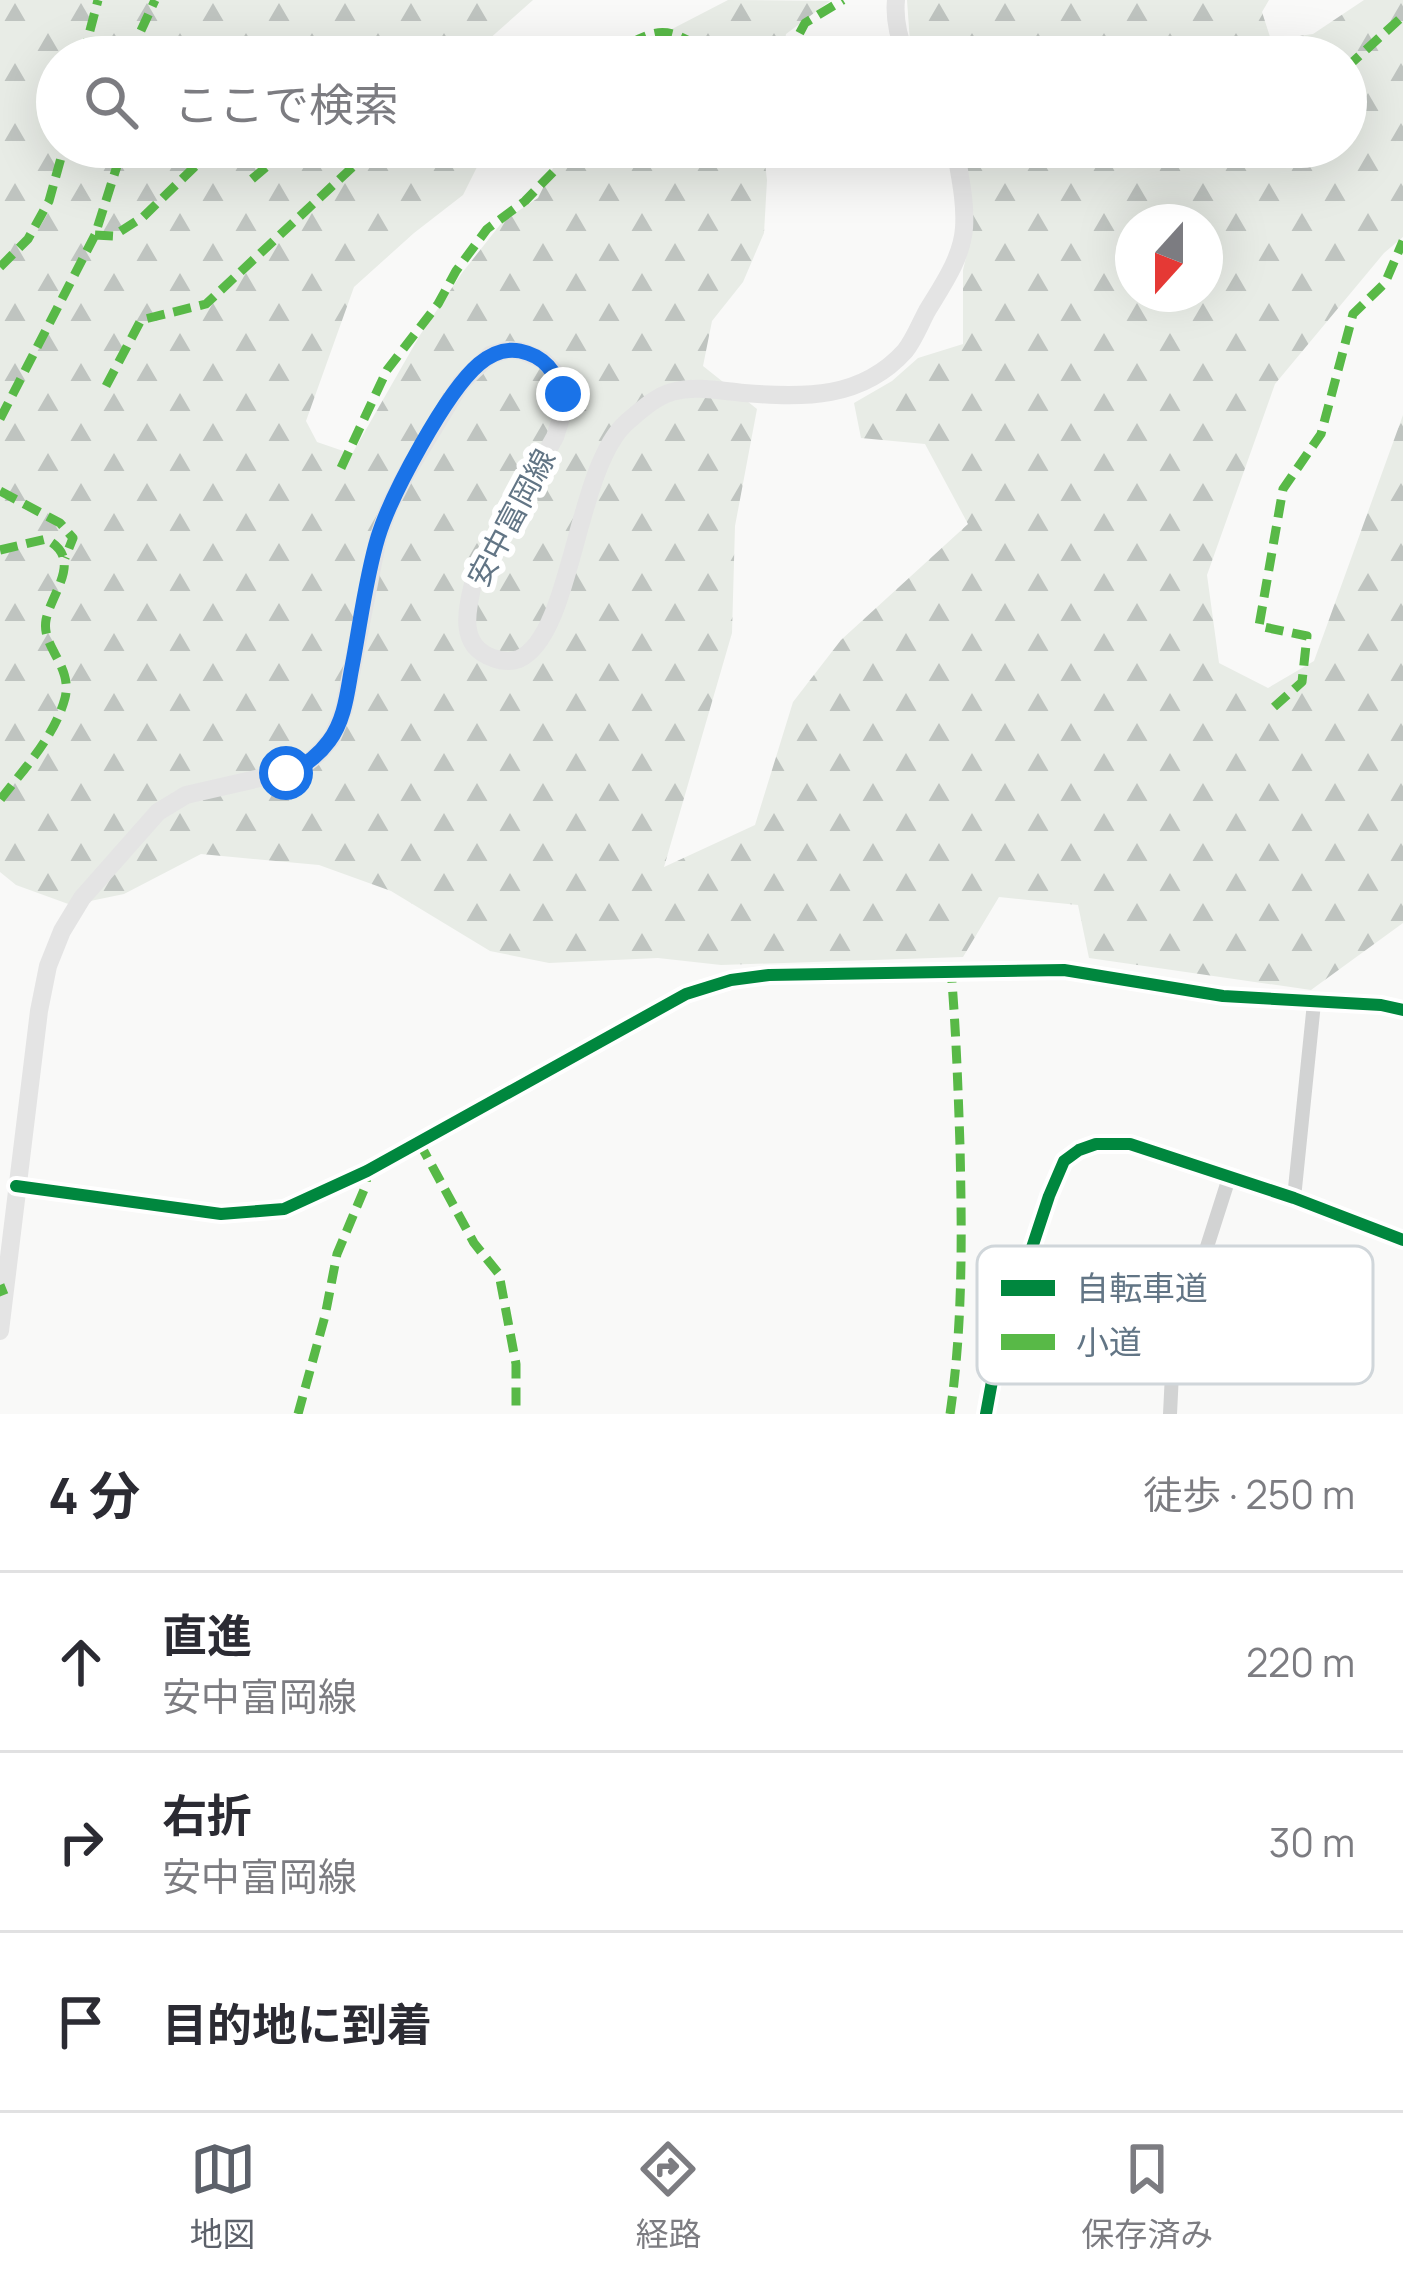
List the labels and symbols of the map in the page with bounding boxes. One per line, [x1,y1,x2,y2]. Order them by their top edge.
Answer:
north arrow [1115,204,1223,312]
route end [536,367,590,421]
street label: 安中富岡線 [457,441,564,593]
route start [259,746,313,800]
legend [977,1246,1373,1384]
text: 自転車道 [1076,1265,1208,1310]
text: 小道 [1076,1319,1142,1364]

